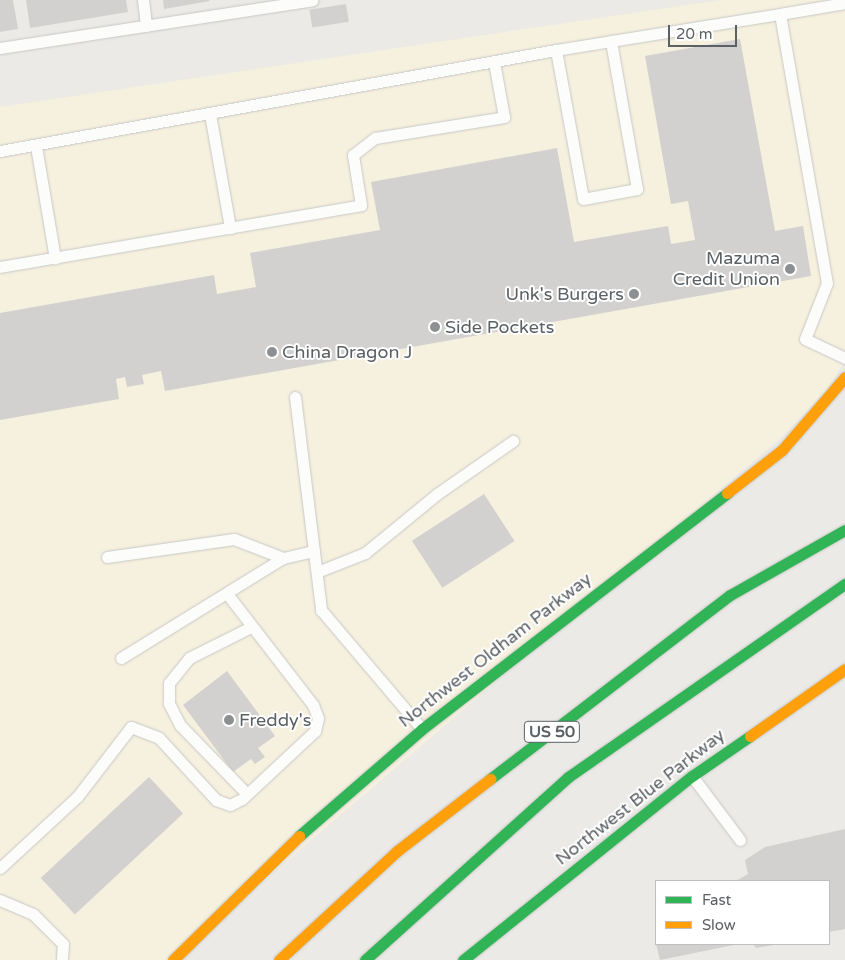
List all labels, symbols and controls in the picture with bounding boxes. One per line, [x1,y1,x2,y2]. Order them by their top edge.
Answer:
scale bar [670,15,739,47]
text: 20 m [676,25,713,43]
place label: Mazuma Credit Union [673,248,780,290]
marker: Mazuma Credit Union [784,263,796,275]
place label: Unk's Burgers [506,283,624,305]
marker: Unk's Burgers [628,288,640,300]
place label: Side Pockets [445,316,554,338]
marker: Side Pockets [429,321,441,333]
place label: China Dragon J [282,341,412,363]
marker: China Dragon J [266,346,278,358]
street label: Northwest Oldham Parkway [394,568,596,732]
place label: Freddy's [239,709,311,731]
marker: Freddy's [223,714,235,726]
road number: US 50 [523,719,581,746]
street label: Northwest Blue Parkway [551,724,729,870]
legend [655,880,830,945]
text: Fast [702,891,731,909]
text: Slow [702,916,736,934]

